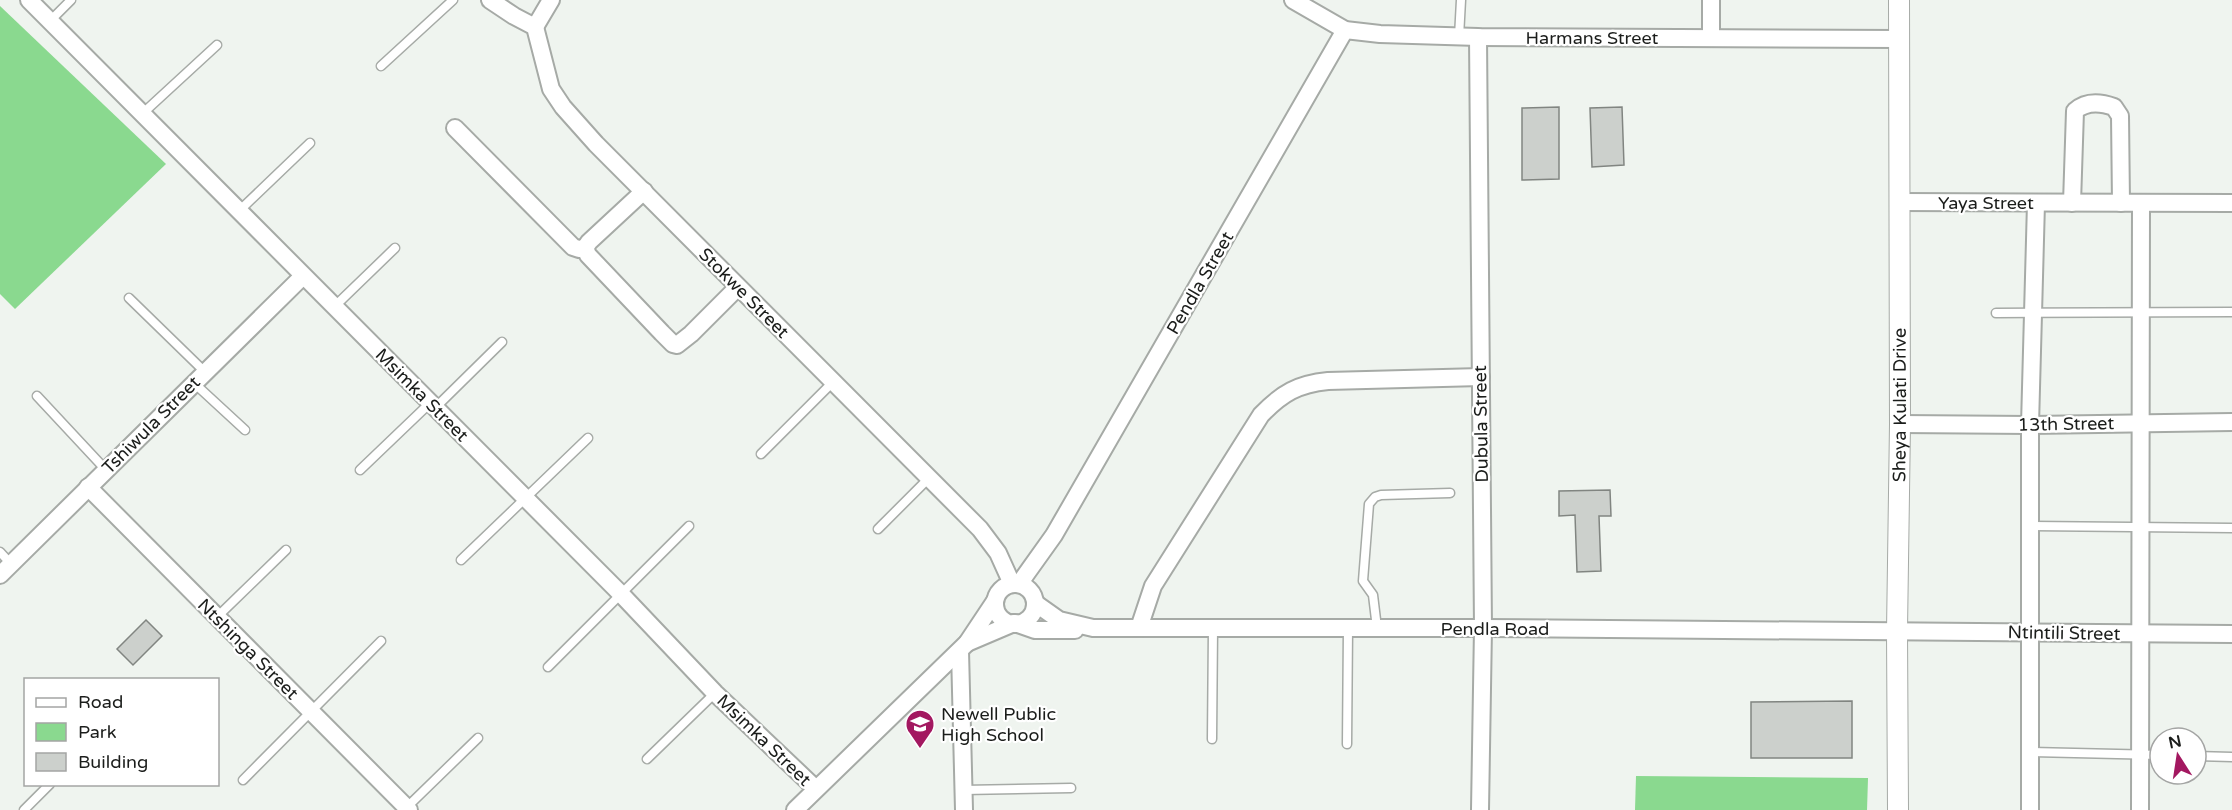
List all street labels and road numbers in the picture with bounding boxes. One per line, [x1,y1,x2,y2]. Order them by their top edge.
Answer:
street label: Harmans Street [1526,27,1659,49]
street label: Yaya Street [1938,192,2034,214]
street label: Pendla Street [1162,228,1238,338]
street label: Stokwe Street [694,243,794,343]
street label: Sheya Kulati Drive [1888,328,1911,482]
street label: Msimka Street [371,344,473,446]
street label: Dubula Street [1469,365,1493,483]
street label: Tshiwula Street [97,371,205,479]
street label: 13th Street [2018,412,2115,436]
street label: Ntshinga Street [193,594,303,704]
street label: Pendla Road [1441,618,1549,640]
street label: Ntintili Street [2007,621,2121,645]
street label: Msimka Street [712,689,816,791]

